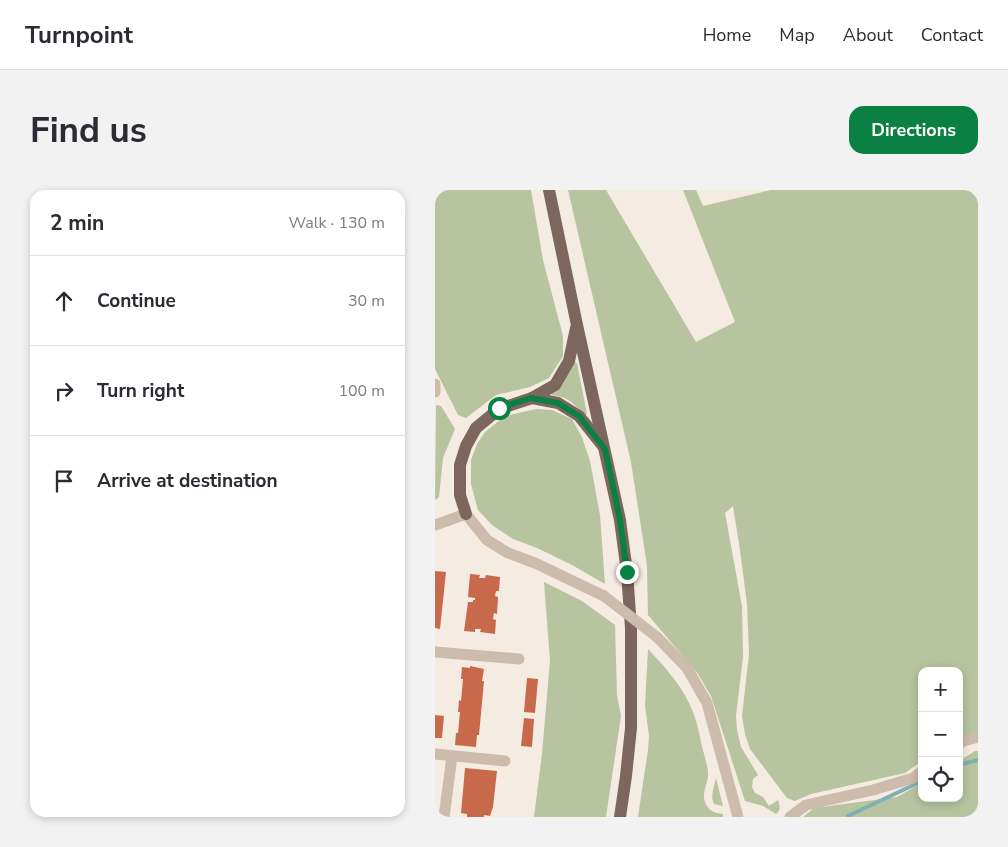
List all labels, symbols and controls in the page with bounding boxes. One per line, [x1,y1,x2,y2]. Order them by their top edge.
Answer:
text: Turnpoint [25,19,133,51]
text: Home [703,23,751,47]
text: Map [779,23,815,47]
text: About [843,23,893,47]
text: Contact [921,23,983,47]
button: Directions [849,106,978,154]
text: Find us [30,107,147,154]
text: 2 min [50,209,104,237]
text: Walk · 130 m [289,212,385,234]
icon: ahead [50,287,78,315]
text: Continue [97,288,176,314]
text: 30 m [348,290,385,312]
icon: right [50,377,78,405]
text: Turn right [97,378,184,404]
text: 100 m [338,380,385,402]
route start [488,397,511,420]
icon: arrive [50,467,78,495]
text: Arrive at destination [97,468,278,494]
route end [616,561,639,584]
map controls [918,667,963,802]
button: + [918,667,963,712]
button: − [918,712,963,757]
button: locate [918,757,963,802]

